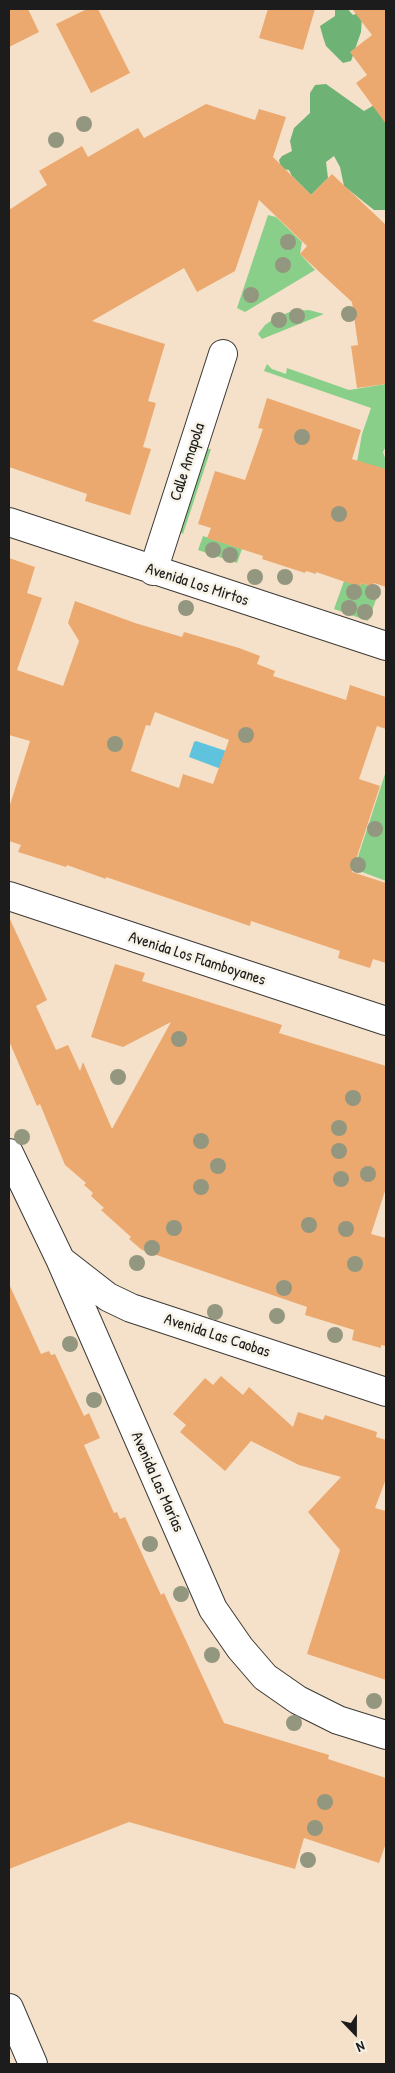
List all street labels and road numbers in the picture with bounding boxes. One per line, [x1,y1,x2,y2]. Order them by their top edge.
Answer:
street label: Calle Amapola [166,421,210,503]
street label: Avenida Los Mirtos [143,559,251,611]
street label: Avenida Los Flamboyanes [126,928,268,990]
street label: Avenida Las Caobas [162,1310,272,1362]
street label: Avenida Las Marías [126,1429,188,1535]

